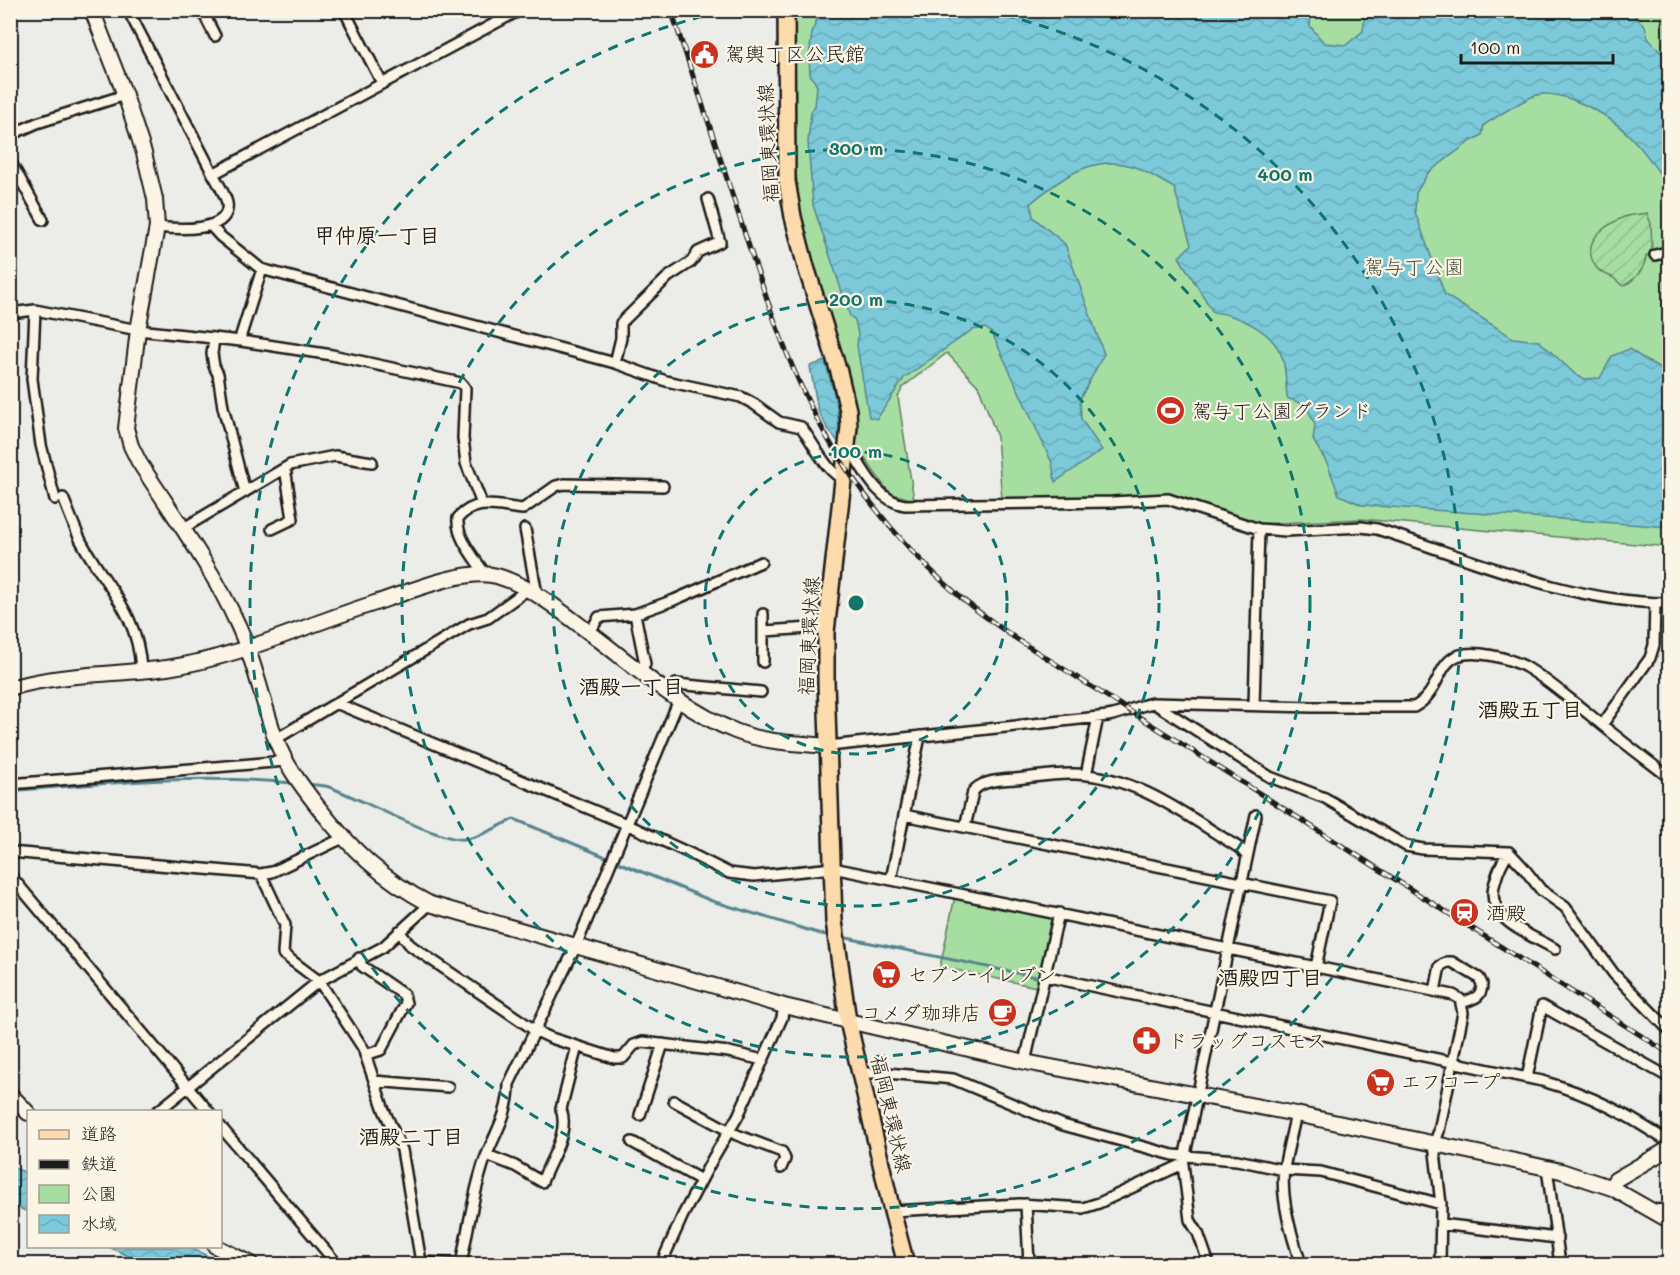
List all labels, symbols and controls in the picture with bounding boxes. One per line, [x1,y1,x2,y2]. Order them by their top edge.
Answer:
scale bar [1461,27,1612,65]
text: 100 m [1470,35,1520,59]
public building icon: 駕輿丁区公民館 [688,38,720,70]
place label: 駕輿丁区公民館 [725,40,865,66]
street label: 福岡東環状線 [751,82,783,204]
text: 300 m [829,136,883,160]
text: 400 m [1257,162,1313,186]
district label: 甲仲原一丁目 [314,221,440,248]
park label: 駕与丁公園 [1364,253,1464,279]
text: 200 m [829,287,883,311]
sports icon: 駕与丁公園グランド [1155,395,1187,427]
place label: 駕与丁公園グランド [1192,397,1372,423]
text: 100 m [830,439,882,463]
street label: 福岡東環状線 [792,575,824,697]
centre of rings [846,593,866,613]
district label: 酒殿一丁目 [579,672,684,699]
district label: 酒殿五丁目 [1478,695,1583,722]
station icon: 酒殿 [1449,897,1481,929]
place label: 酒殿 [1486,899,1526,925]
supermarket icon: セブン-イレブン [871,959,903,991]
place label: セブン-イレブン [908,961,1056,987]
district label: 酒殿四丁目 [1218,963,1323,990]
cafe icon: コメダ珈琲店 [986,997,1018,1029]
place label: コメダ珈琲店 [861,999,981,1025]
pharmacy icon: ドラッグコスモス [1131,1025,1163,1057]
place label: ドラッグコスモス [1168,1027,1327,1053]
street label: 福岡東環状線 [866,1052,918,1175]
supermarket icon: エフコープ [1364,1066,1396,1098]
place label: エフコープ [1401,1068,1500,1094]
legend [27,1110,222,1248]
text: 道路 [81,1121,117,1145]
district label: 酒殿二丁目 [359,1122,464,1149]
text: 鉄道 [81,1151,117,1175]
text: 公園 [81,1181,117,1205]
text: 水域 [81,1211,117,1235]

